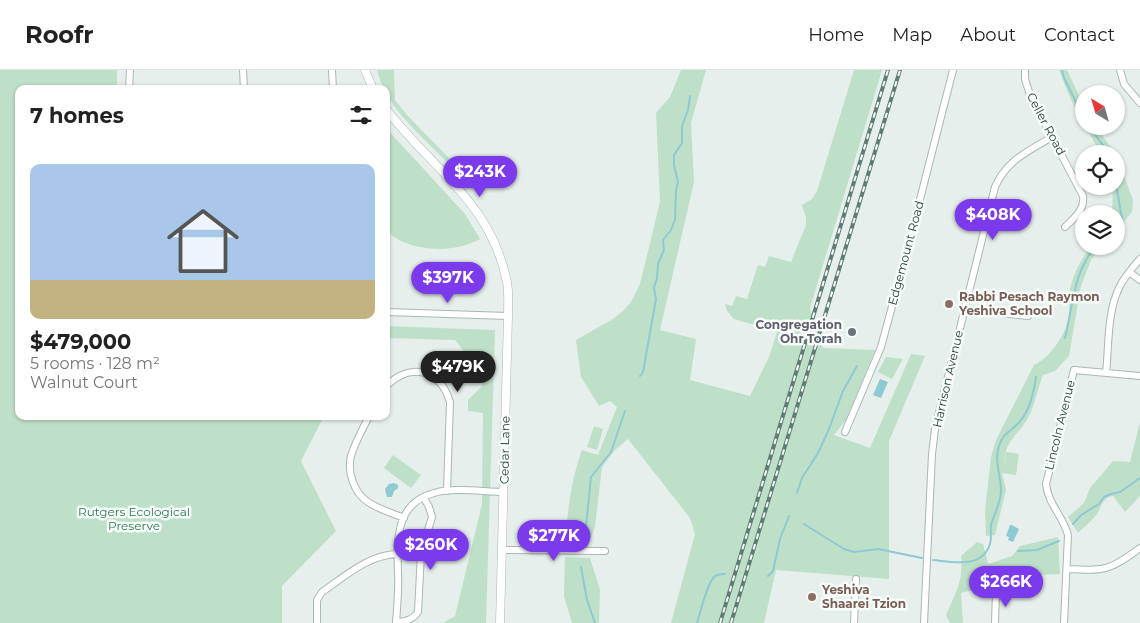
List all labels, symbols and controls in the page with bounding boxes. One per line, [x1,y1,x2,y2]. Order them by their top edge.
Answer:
text: Roofr [25,20,94,49]
text: Home [808,24,864,46]
text: Map [892,24,932,46]
text: About [960,24,1016,46]
text: Contact [1044,24,1115,46]
north arrow [1075,85,1125,135]
map controls [1075,85,1125,255]
street label: Celler Road [1024,90,1069,158]
icon: filters [347,101,375,129]
text: 7 homes [30,103,124,128]
button: locate [1075,145,1125,195]
pin: $243K [445,156,515,198]
text: $243K [454,162,506,181]
icon: home [158,196,248,286]
pin: $408K [958,198,1028,241]
street label: Edgemount Road [884,199,927,307]
text: $408K [966,205,1020,224]
button: layers [1075,205,1125,255]
pin: $397K [413,262,483,304]
text: $397K [422,268,474,287]
place label: Rabbi Pesach Raymon Yeshiva School [958,289,1100,318]
marker: Rabbi Pesach Raymon Yeshiva School [943,298,955,310]
place label: Congregation Ohr Torah [756,317,842,346]
marker: Congregation Ohr Torah [846,326,858,338]
text: $479,000 [30,329,131,354]
street label: Harrison Avenue [929,329,966,429]
pin: $479K [423,350,493,393]
text: 5 rooms · 128 m² [30,354,160,373]
text: $479K [432,357,484,376]
text: Walnut Court [30,373,138,392]
street label: Lincoln Avenue [1041,378,1078,472]
street label: Cedar Lane [496,416,513,484]
park label: Rutgers Ecological Preserve [78,504,190,533]
pin: $277K [519,520,589,562]
text: $277K [528,526,580,545]
pin: $260K [396,528,466,571]
text: $260K [405,535,457,554]
pin: $266K [971,566,1041,608]
text: $266K [980,572,1032,591]
place label: Yeshiva Shaarei Tzion [821,582,906,611]
marker: Yeshiva Shaarei Tzion [806,591,818,603]

